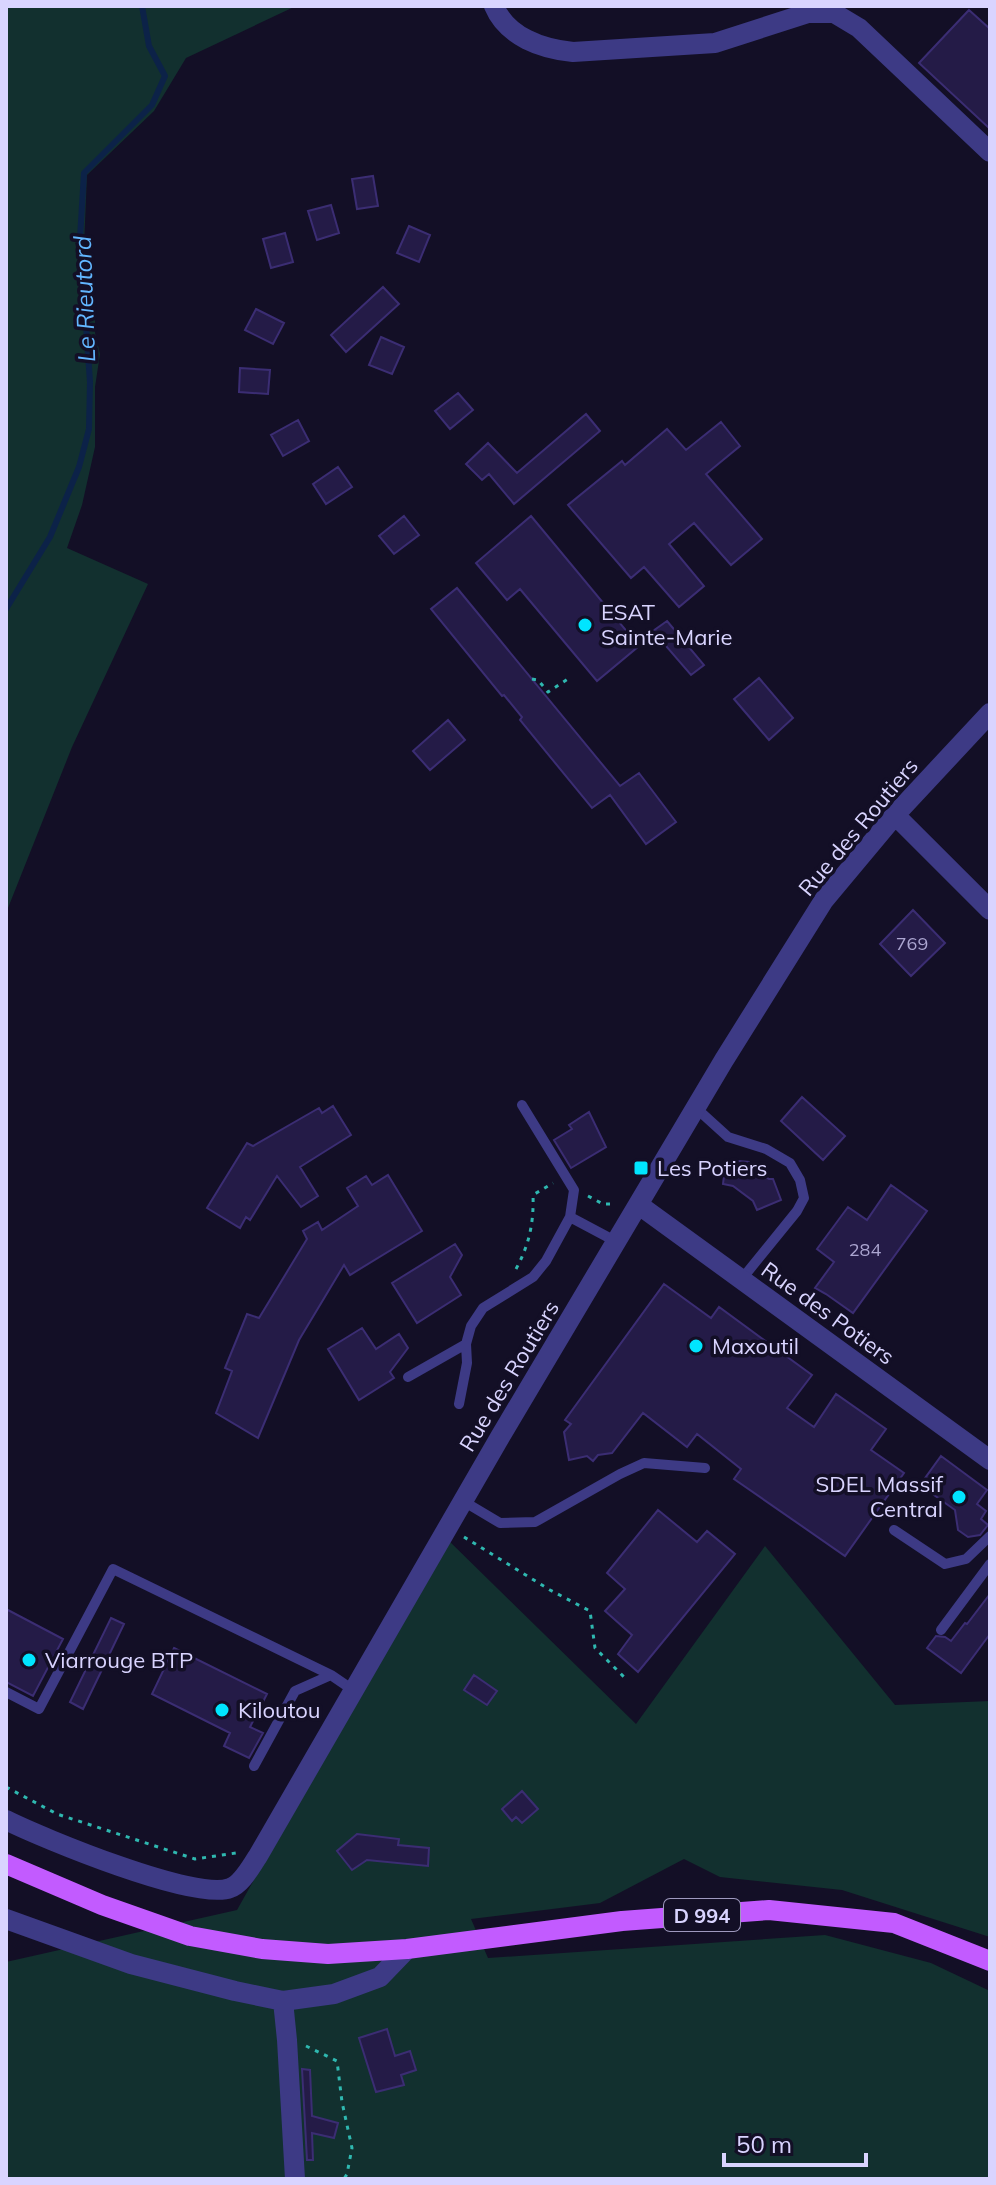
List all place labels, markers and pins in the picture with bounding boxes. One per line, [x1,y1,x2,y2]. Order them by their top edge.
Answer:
place label: ESAT Sainte-Marie [601,598,733,651]
marker: ESAT Sainte-Marie [576,616,594,634]
place label: Les Potiers [657,1154,767,1182]
marker: Les Potiers [632,1159,650,1177]
place label: Maxoutil [712,1332,799,1360]
marker: Maxoutil [687,1337,705,1355]
place label: SDEL Massif Central [816,1470,944,1523]
marker: SDEL Massif Central [950,1488,968,1506]
place label: Viarrouge BTP [45,1646,193,1674]
marker: Viarrouge BTP [20,1651,38,1669]
place label: Kiloutou [238,1696,321,1724]
marker: Kiloutou [213,1701,231,1719]

